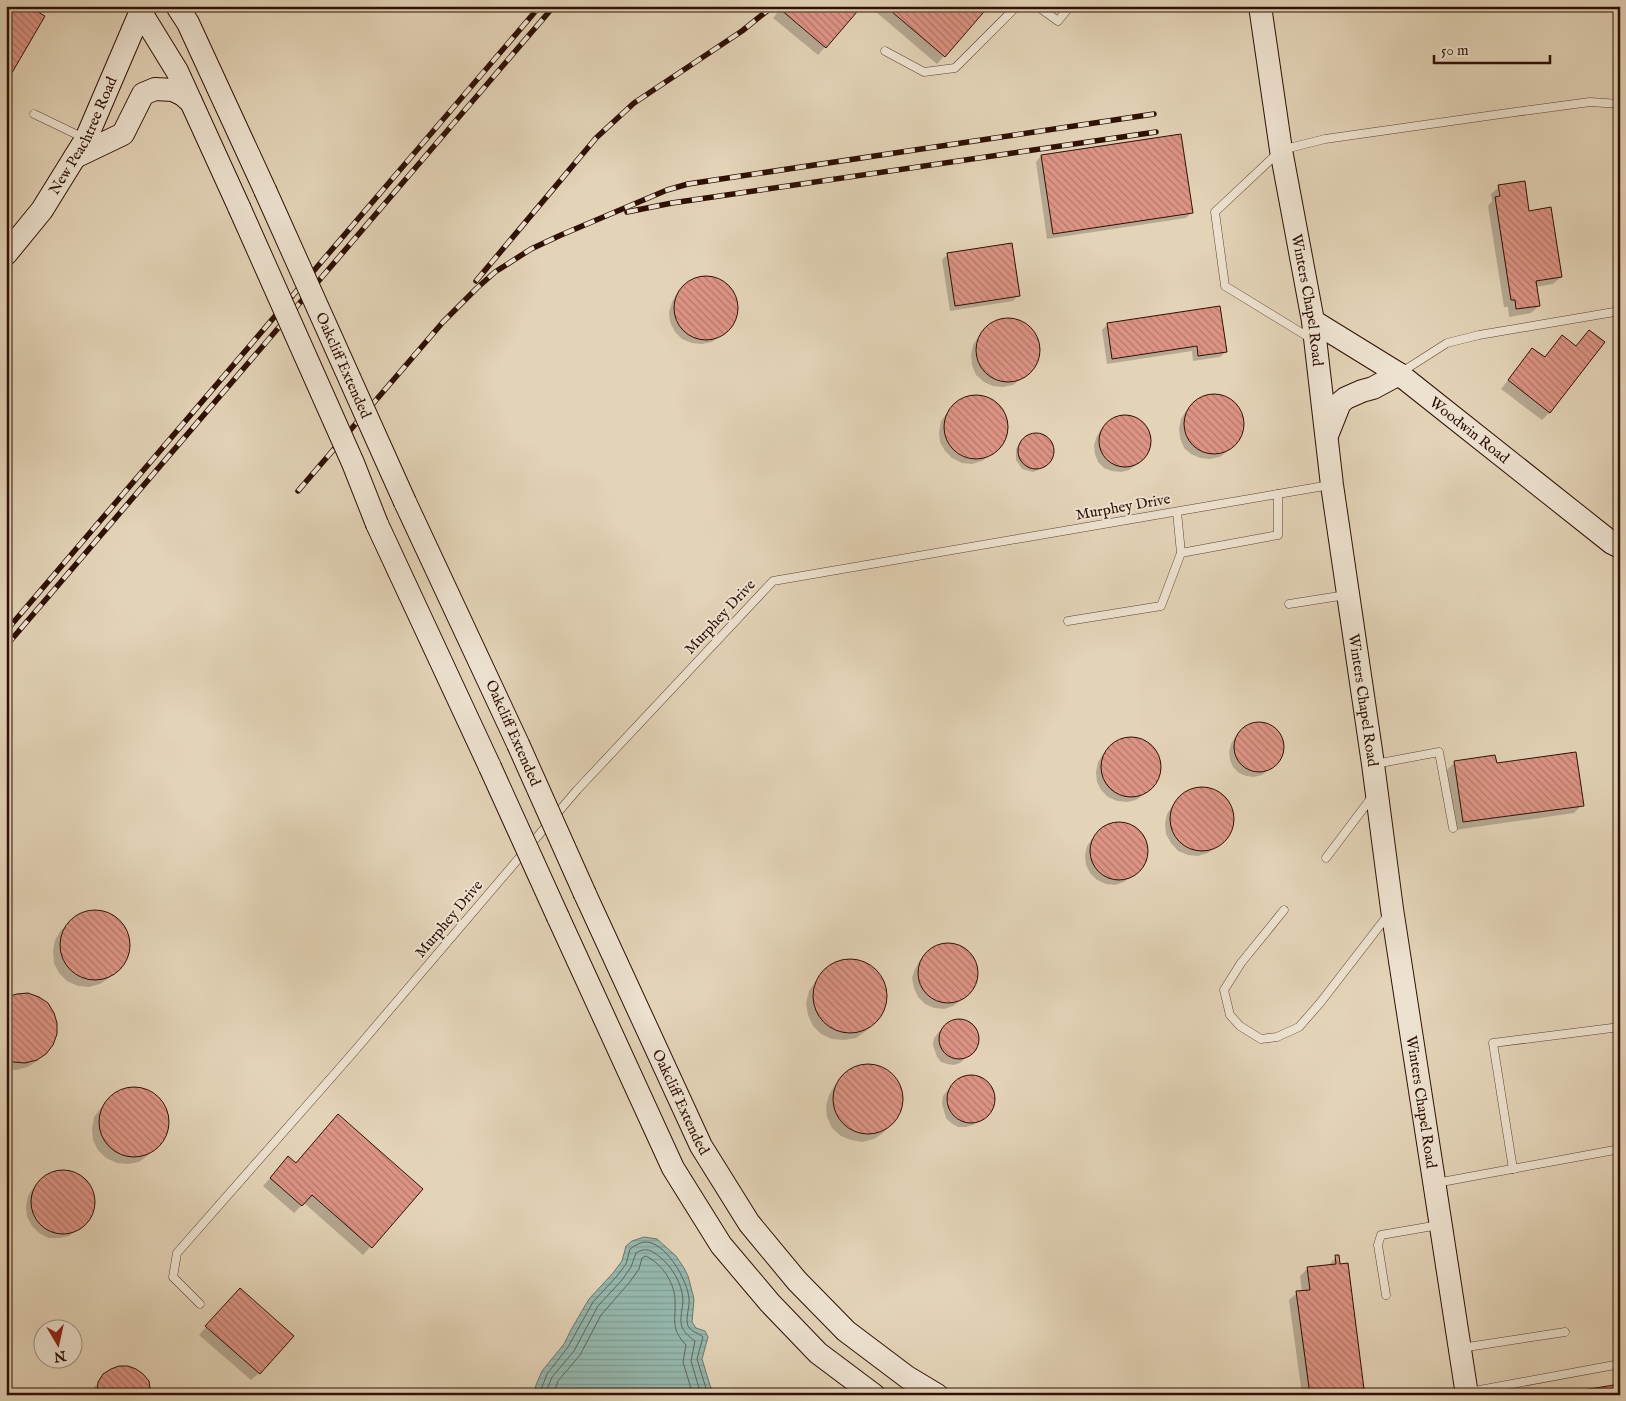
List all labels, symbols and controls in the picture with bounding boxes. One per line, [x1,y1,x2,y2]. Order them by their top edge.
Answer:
scale bar [1434,32,1550,64]
text: 50 m [1441,41,1469,60]
street label: New Peachtree Road [44,73,121,198]
street label: Winters Chapel Road [1287,232,1328,368]
street label: Oakcliff Extended [312,309,376,422]
street label: Woodwin Road [1426,392,1514,468]
street label: Murphey Drive [1074,489,1172,525]
street label: Murphey Drive [680,575,760,658]
street label: Winters Chapel Road [1344,632,1383,769]
street label: Oakcliff Extended [481,677,545,790]
street label: Murphey Drive [411,876,487,962]
street label: Winters Chapel Road [1402,1034,1442,1171]
street label: Oakcliff Extended [648,1046,714,1159]
north arrow [32,1318,82,1368]
text: N [52,1346,68,1366]

